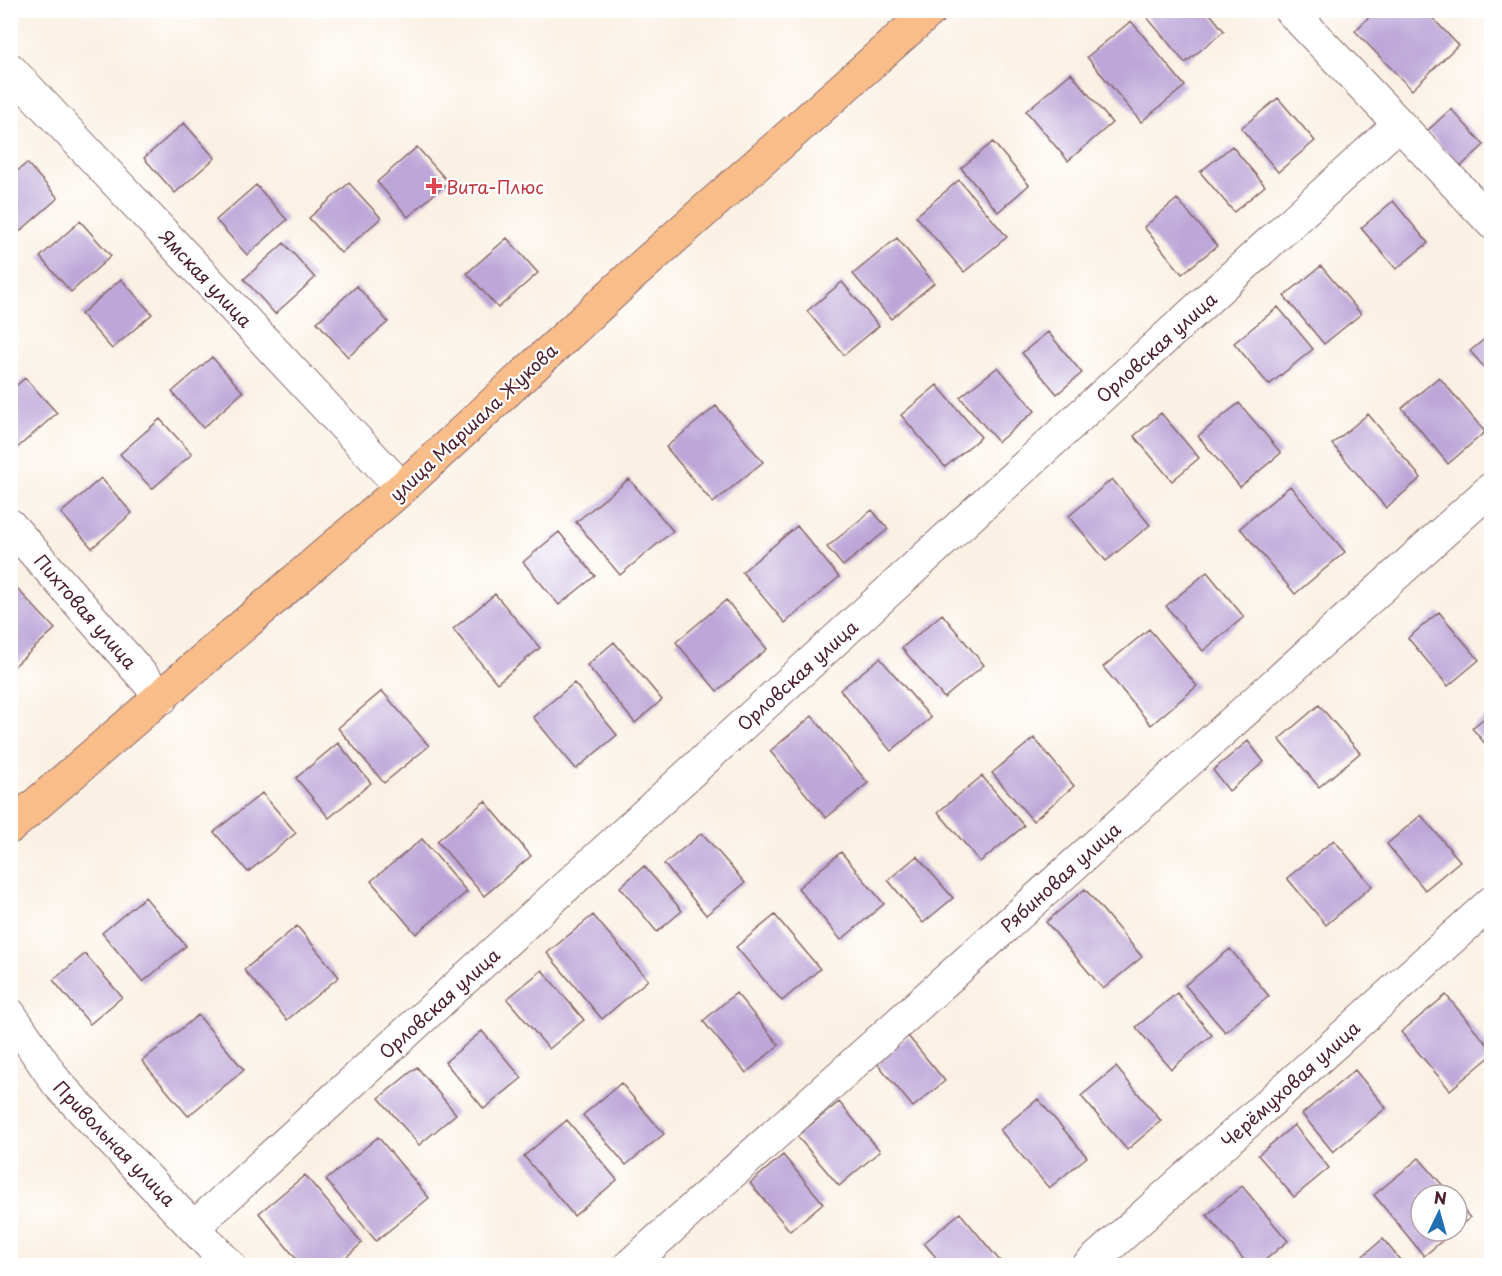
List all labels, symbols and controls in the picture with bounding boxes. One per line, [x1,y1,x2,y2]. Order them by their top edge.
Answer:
place label: Вита-Плюс [446,173,544,200]
marker: Вита-Плюс [427,179,441,193]
street label: Ямская улица [153,223,259,334]
street label: Орловская улица [1090,285,1223,409]
street label: улица Маршала Жукова [383,336,564,507]
street label: Пихтовая улица [28,548,144,675]
street label: Орловская улица [731,613,864,737]
street label: Рябиновая улица [994,815,1127,938]
street label: Орловская улица [373,941,506,1065]
street label: Черёмуховая улица [1215,1014,1366,1154]
street label: Привольная улица [48,1074,183,1213]
north arrow [1409,1183,1469,1243]
text: N [1433,1185,1448,1210]

